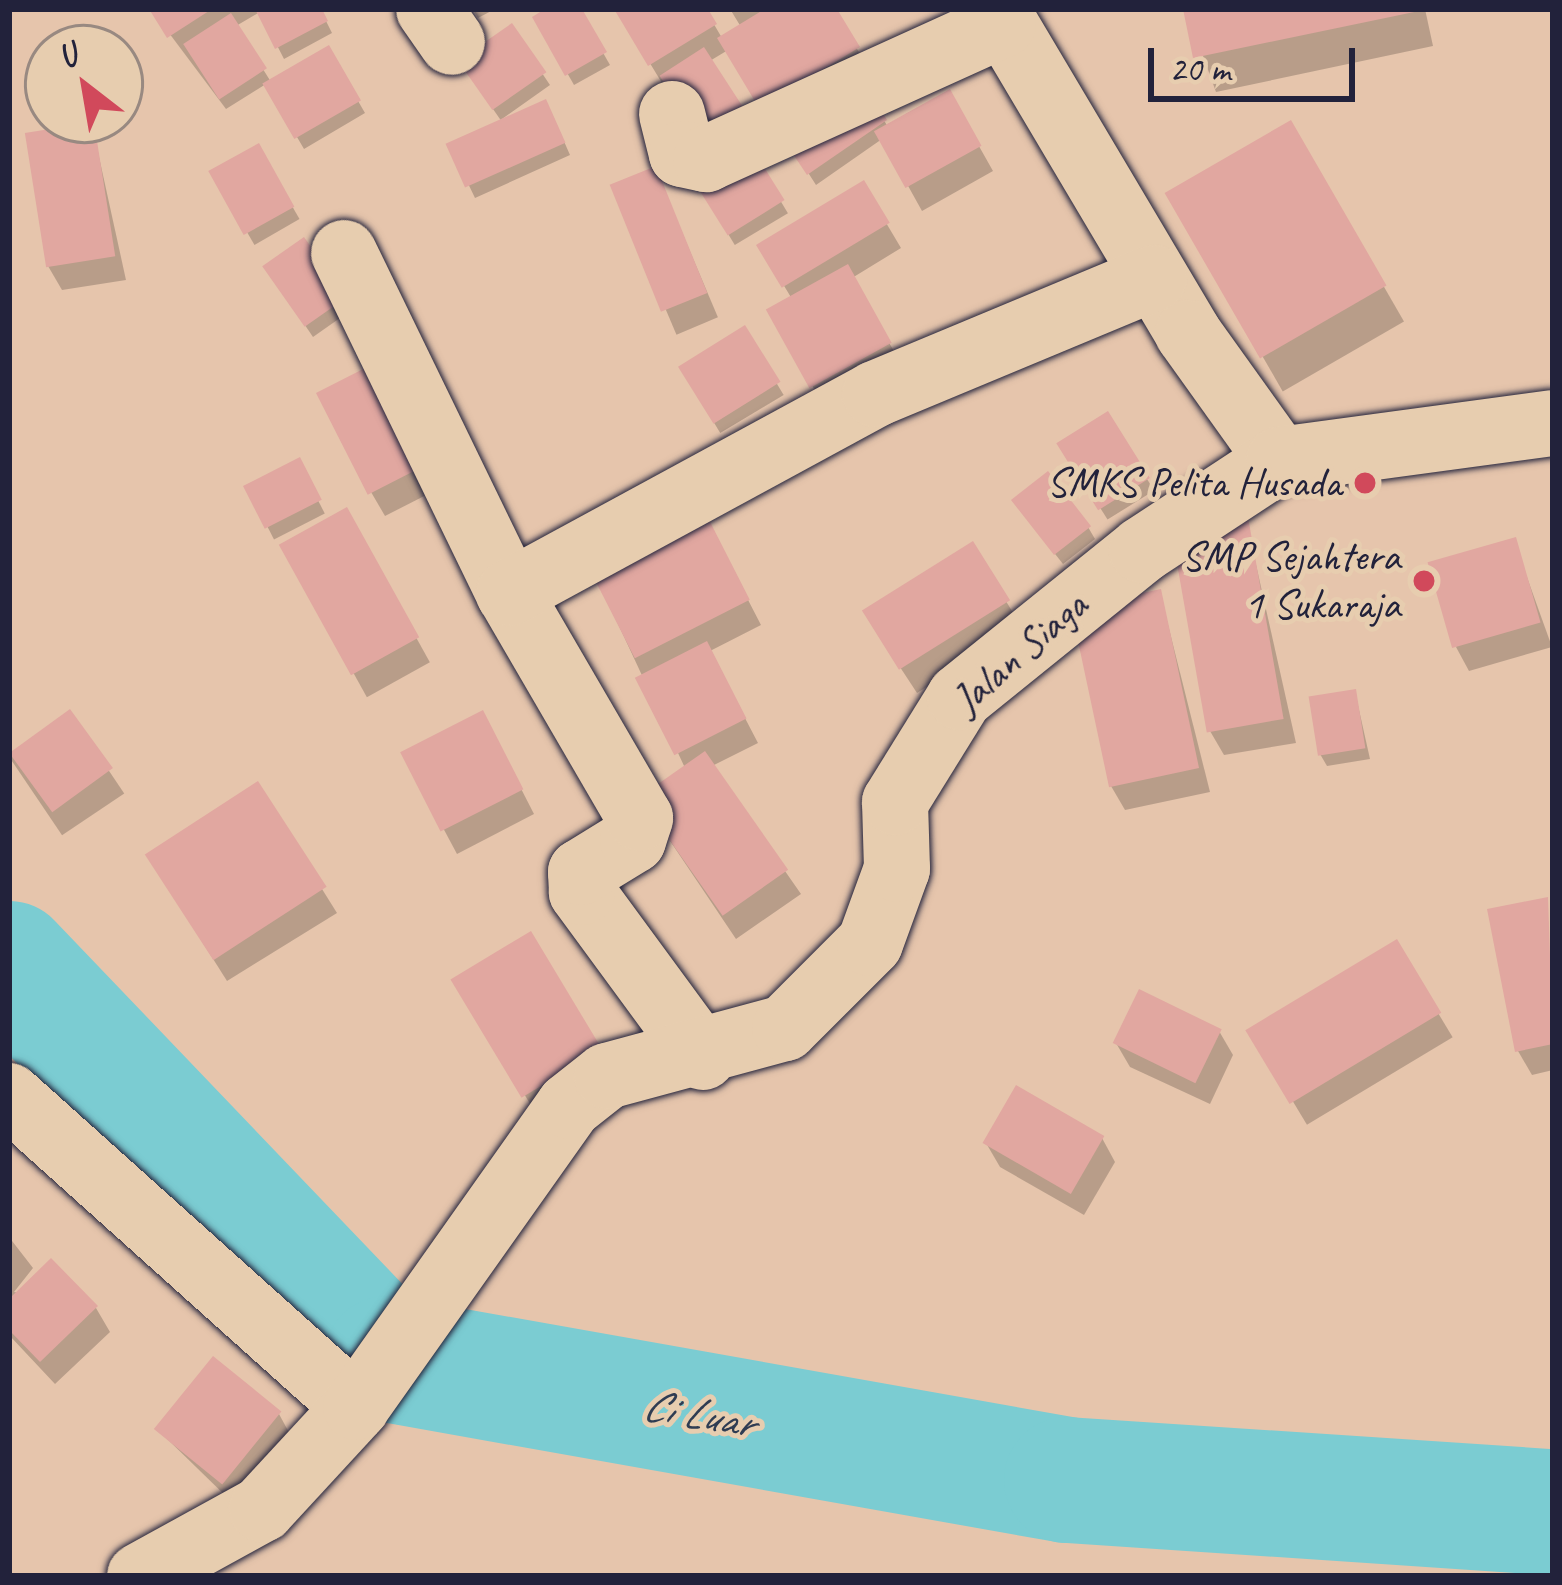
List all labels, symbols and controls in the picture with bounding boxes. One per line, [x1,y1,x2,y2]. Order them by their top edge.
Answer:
north arrow [24,24,144,144]
scale bar [1154,24,1361,98]
text: U [49,34,85,78]
text: 20 m [1169,46,1230,92]
place label: SMKS Pelita Husada [1047,458,1341,508]
marker: SMKS Pelita Husada [1352,470,1378,496]
place label: SMP Sejahtera 1 Sukaraja [1181,532,1400,630]
marker: SMP Sejahtera 1 Sukaraja [1411,568,1437,594]
street label: Jalan Siaga [942,581,1098,725]
water label: Ci Luar [640,1378,756,1450]

